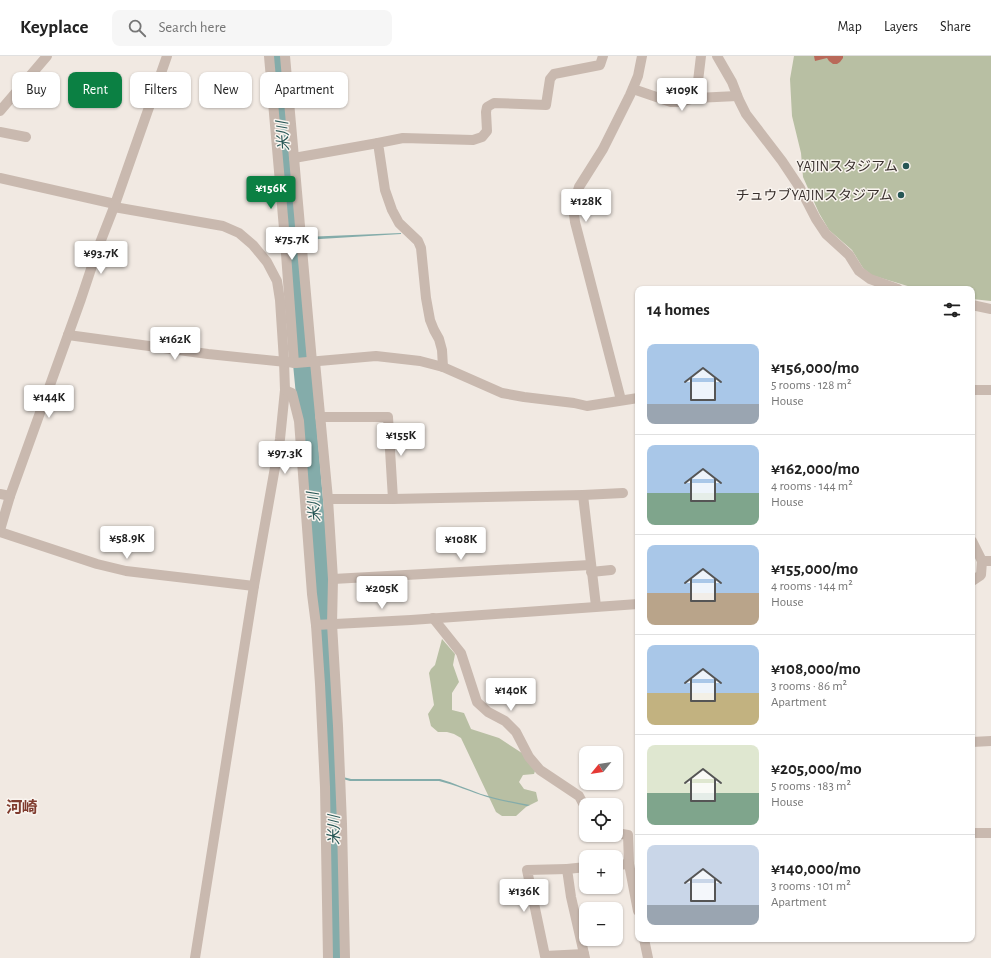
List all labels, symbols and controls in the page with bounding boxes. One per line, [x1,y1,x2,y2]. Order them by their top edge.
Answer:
search box [112,10,392,46]
icon: search [126,17,148,39]
text: Keyplace [20,18,88,37]
text: Search here [158,20,226,35]
text: Map [837,20,862,34]
text: Layers [884,20,918,34]
text: Share [940,20,971,34]
chip: Buy [12,72,60,108]
chip: Rent [68,72,122,108]
chip: Filters [130,72,191,108]
chip: New [199,72,252,108]
chip: Apartment [260,72,348,108]
pin: ¥109K [654,78,710,112]
text: ¥109K [666,84,698,97]
water label: 米川 [274,118,292,152]
place label: YAJINスタジアム [797,159,898,174]
marker: YAJINスタジアム [901,161,911,171]
pin: ¥156K [243,176,299,210]
text: ¥156K [255,182,287,195]
place label: チュウブYAJINスタジアム [736,187,893,203]
pin: ¥128K [558,189,614,223]
marker: チュウブYAJINスタジアム [896,190,906,200]
text: ¥128K [570,195,602,208]
pin: ¥75.7K [259,227,325,261]
text: ¥75.7K [275,233,309,246]
pin: ¥93.7K [68,241,134,275]
text: ¥93.7K [84,247,118,260]
icon: filters [941,299,963,321]
text: 14 homes [647,301,710,318]
pin: ¥162K [147,327,203,361]
text: ¥162K [159,333,191,346]
text: ¥156,000/mo [771,359,859,376]
icon: home [679,360,727,408]
text: 5 rooms · 128 m² [771,379,852,392]
pin: ¥144K [21,385,77,419]
text: ¥144K [33,391,65,404]
text: House [771,395,803,408]
pin: ¥155K [373,423,429,457]
text: ¥155K [386,429,416,442]
pin: ¥97.3K [252,441,318,475]
text: ¥97.3K [268,447,302,460]
text: ¥162,000/mo [771,460,860,477]
icon: home [679,461,727,509]
text: 4 rooms · 144 m² [771,480,853,493]
water label: 米川 [305,489,323,523]
text: House [771,496,803,509]
pin: ¥58.9K [94,526,160,560]
pin: ¥108K [433,527,489,561]
text: ¥58.9K [109,532,145,545]
text: ¥108K [445,533,477,546]
text: ¥155,000/mo [771,560,858,577]
icon: home [679,561,727,609]
pin: ¥205K [354,576,410,610]
text: 4 rooms · 144 m² [771,580,853,593]
text: ¥205K [366,582,398,595]
text: House [771,596,803,609]
text: ¥108,000/mo [771,660,861,677]
icon: home [679,661,727,709]
pin: ¥140K [483,678,539,712]
text: 3 rooms · 86 m² [771,680,847,693]
text: ¥140K [495,684,527,697]
text: Apartment [771,696,826,709]
north arrow [579,746,623,790]
map controls [579,746,623,946]
text: ¥205,000/mo [771,760,862,777]
icon: home [679,761,727,809]
text: 5 rooms · 183 m² [771,780,851,793]
text: House [771,796,803,809]
button: locate [579,798,623,842]
district label: 河崎 [6,799,38,816]
water label: 米川 [326,813,342,845]
button: + [579,850,623,894]
text: ¥140,000/mo [771,860,861,877]
icon: home [679,861,727,909]
pin: ¥136K [496,879,552,913]
text: 3 rooms · 101 m² [771,880,851,893]
text: ¥136K [509,885,540,898]
text: Apartment [771,896,826,909]
button: − [579,902,623,946]

